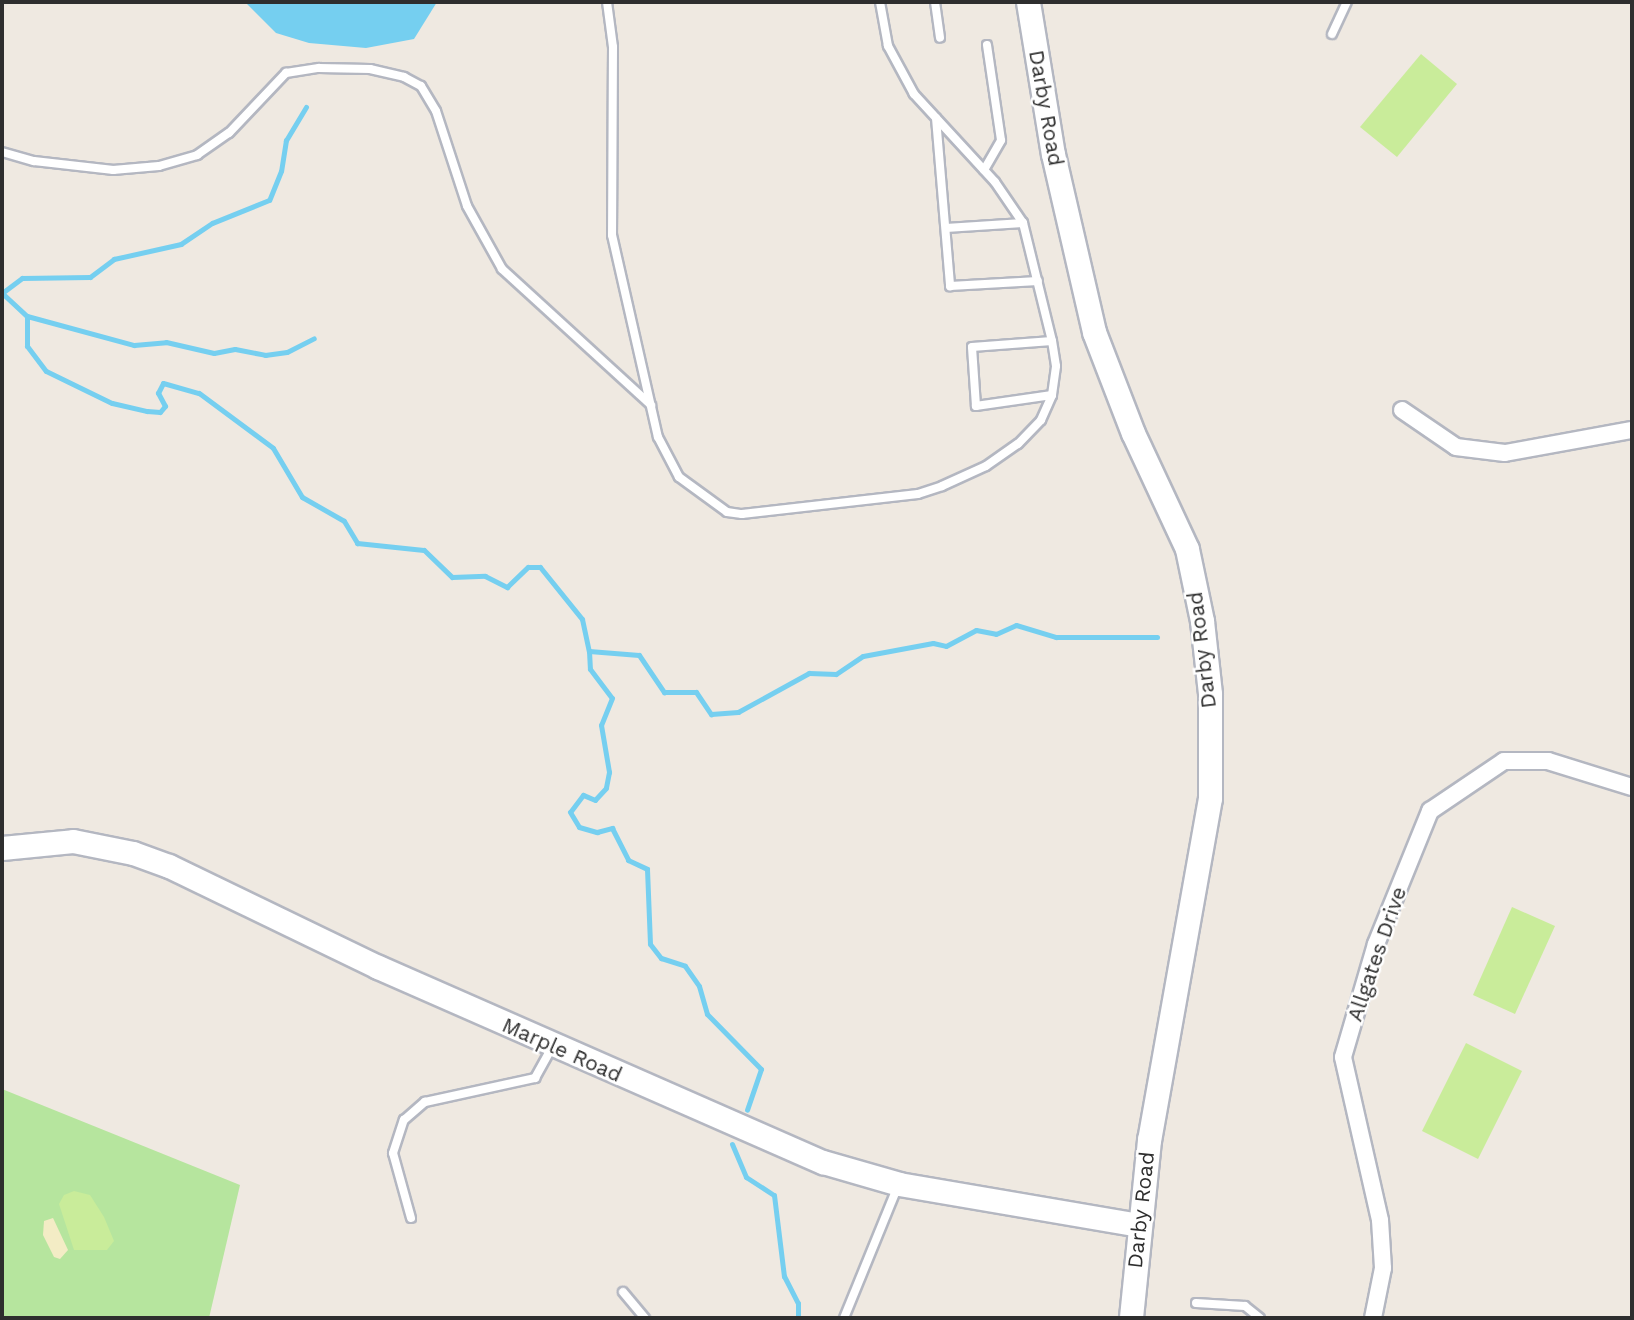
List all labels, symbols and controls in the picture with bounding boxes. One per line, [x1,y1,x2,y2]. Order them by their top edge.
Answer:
street label: Darby Road [1023,48,1069,168]
street label: Darby Road [1182,590,1222,710]
street label: Allgates Drive [1342,883,1412,1025]
street label: Marple Road [498,1012,626,1088]
street label: Darby Road [1122,1150,1160,1270]

